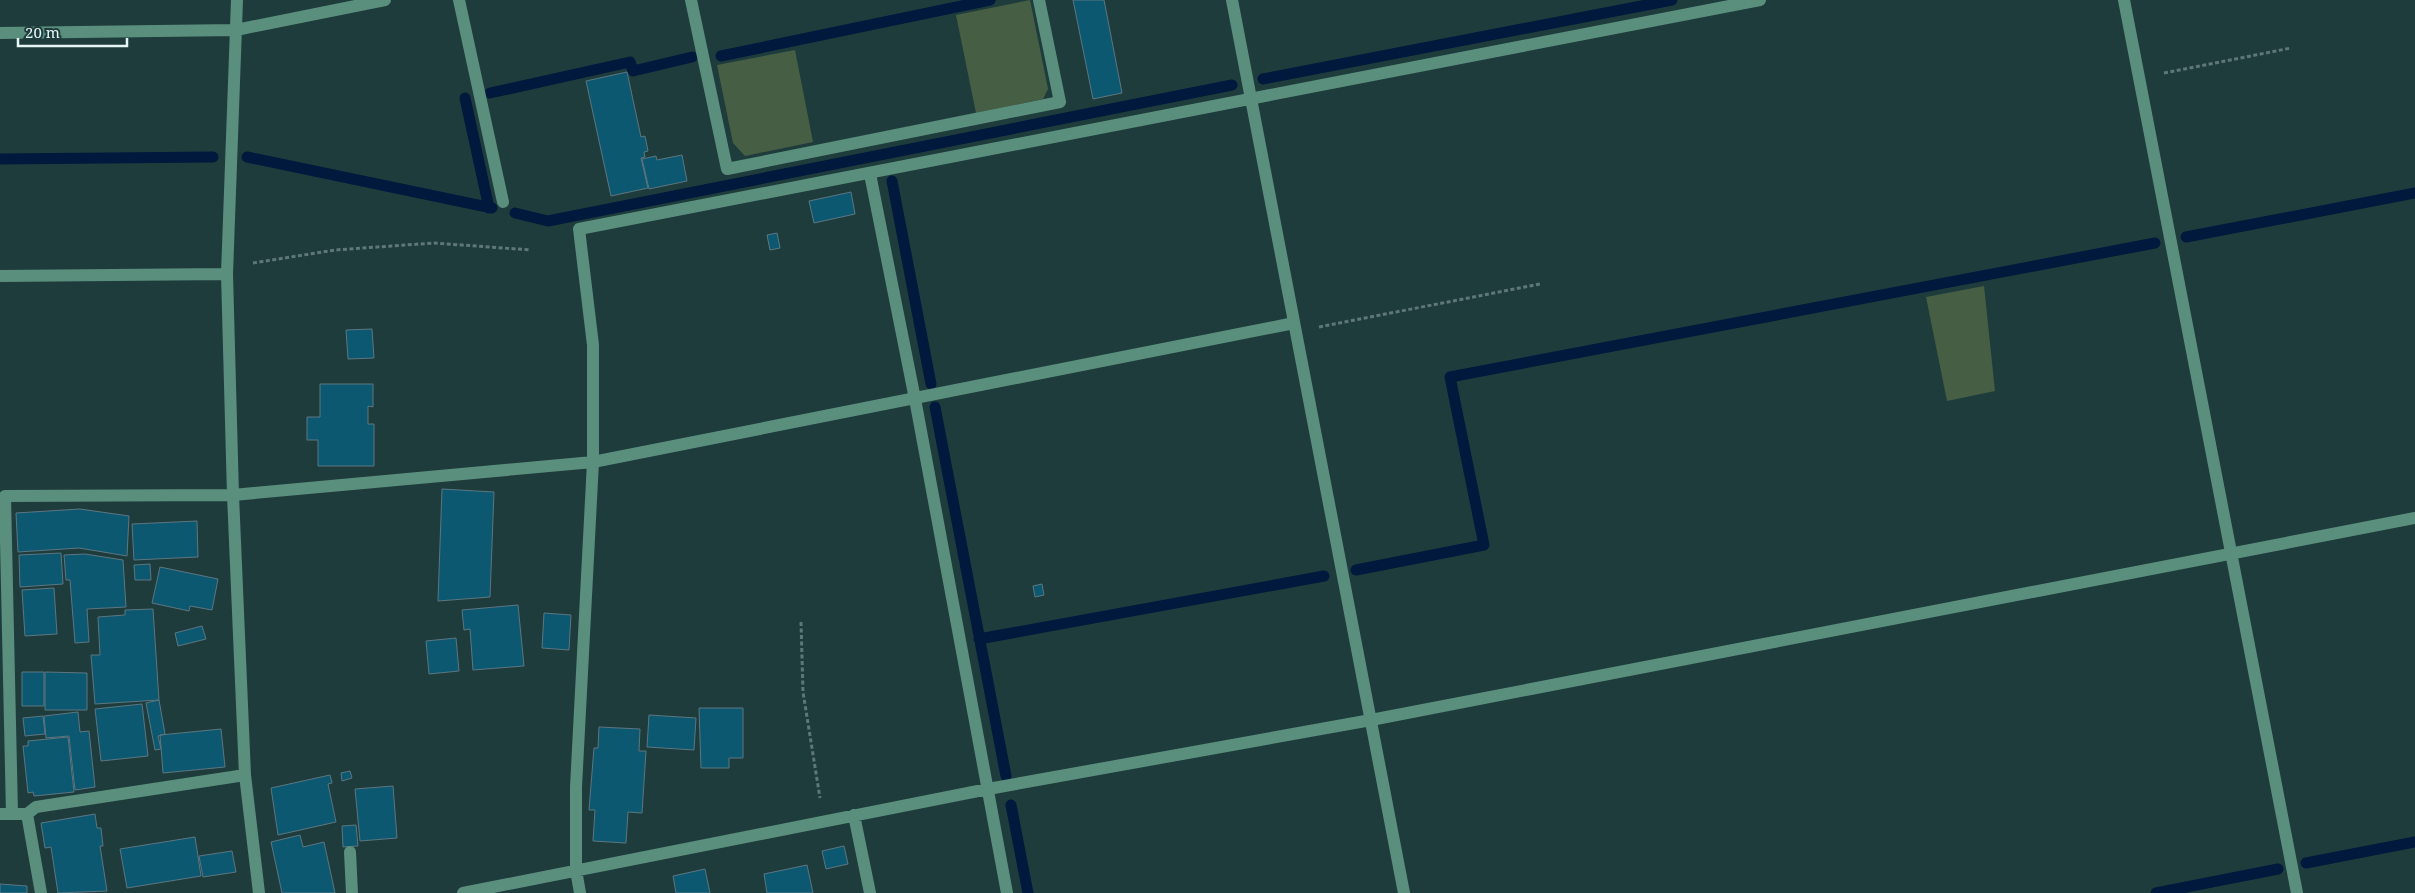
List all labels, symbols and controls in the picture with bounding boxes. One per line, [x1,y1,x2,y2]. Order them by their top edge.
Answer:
scale bar [18,15,126,47]
text: 20 m [25,22,60,42]

